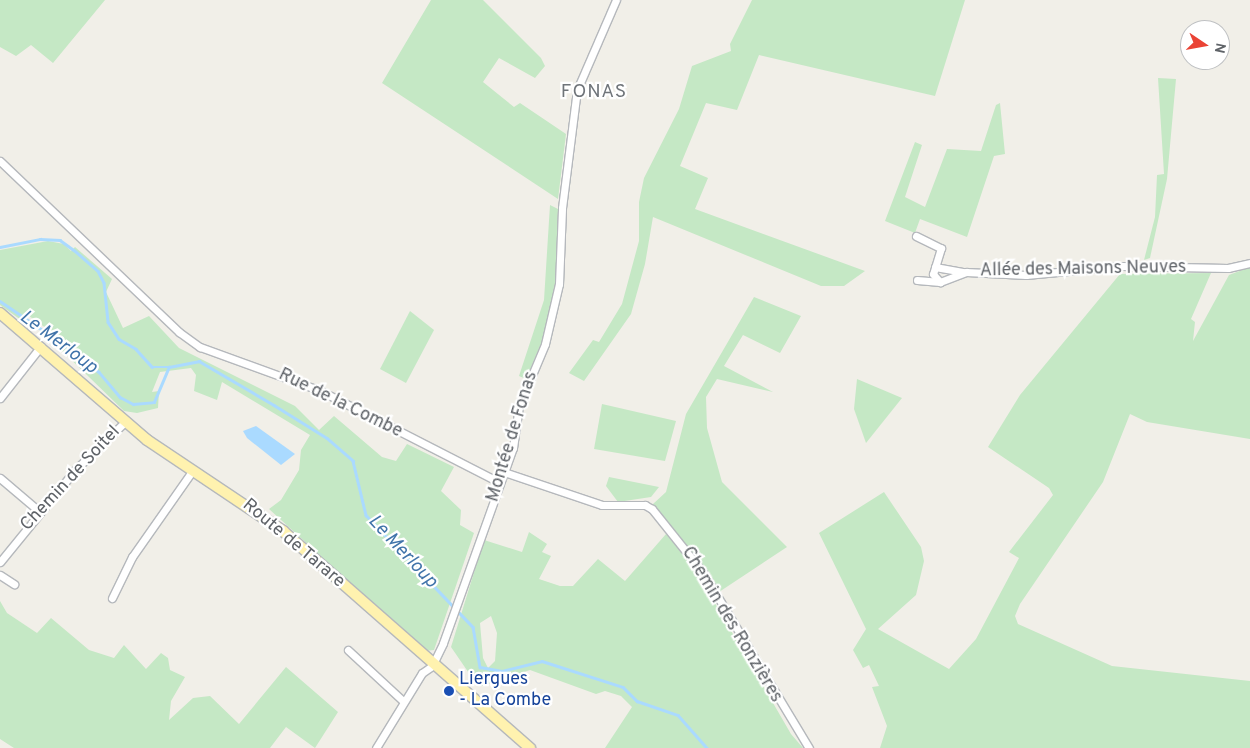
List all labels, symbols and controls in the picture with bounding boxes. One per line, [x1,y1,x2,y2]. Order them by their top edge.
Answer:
north arrow [1180,20,1230,70]
text: N [1210,41,1229,55]
district label: FONAS [560,82,628,104]
street label: Allée des Maisons Neuves [980,257,1186,283]
water label: Le Merloup [15,306,101,380]
street label: Rue de la Combe [275,365,405,443]
street label: Montée de Fonas [483,369,543,505]
street label: Chemin de Soitel [17,422,125,536]
street label: Route de Tarare [237,495,349,593]
water label: Le Merloup [362,511,442,593]
street label: Chemin des Ronzières [676,543,786,707]
place label: Liergues - La Combe [459,670,551,712]
marker: Liergues - La Combe [443,685,455,697]

